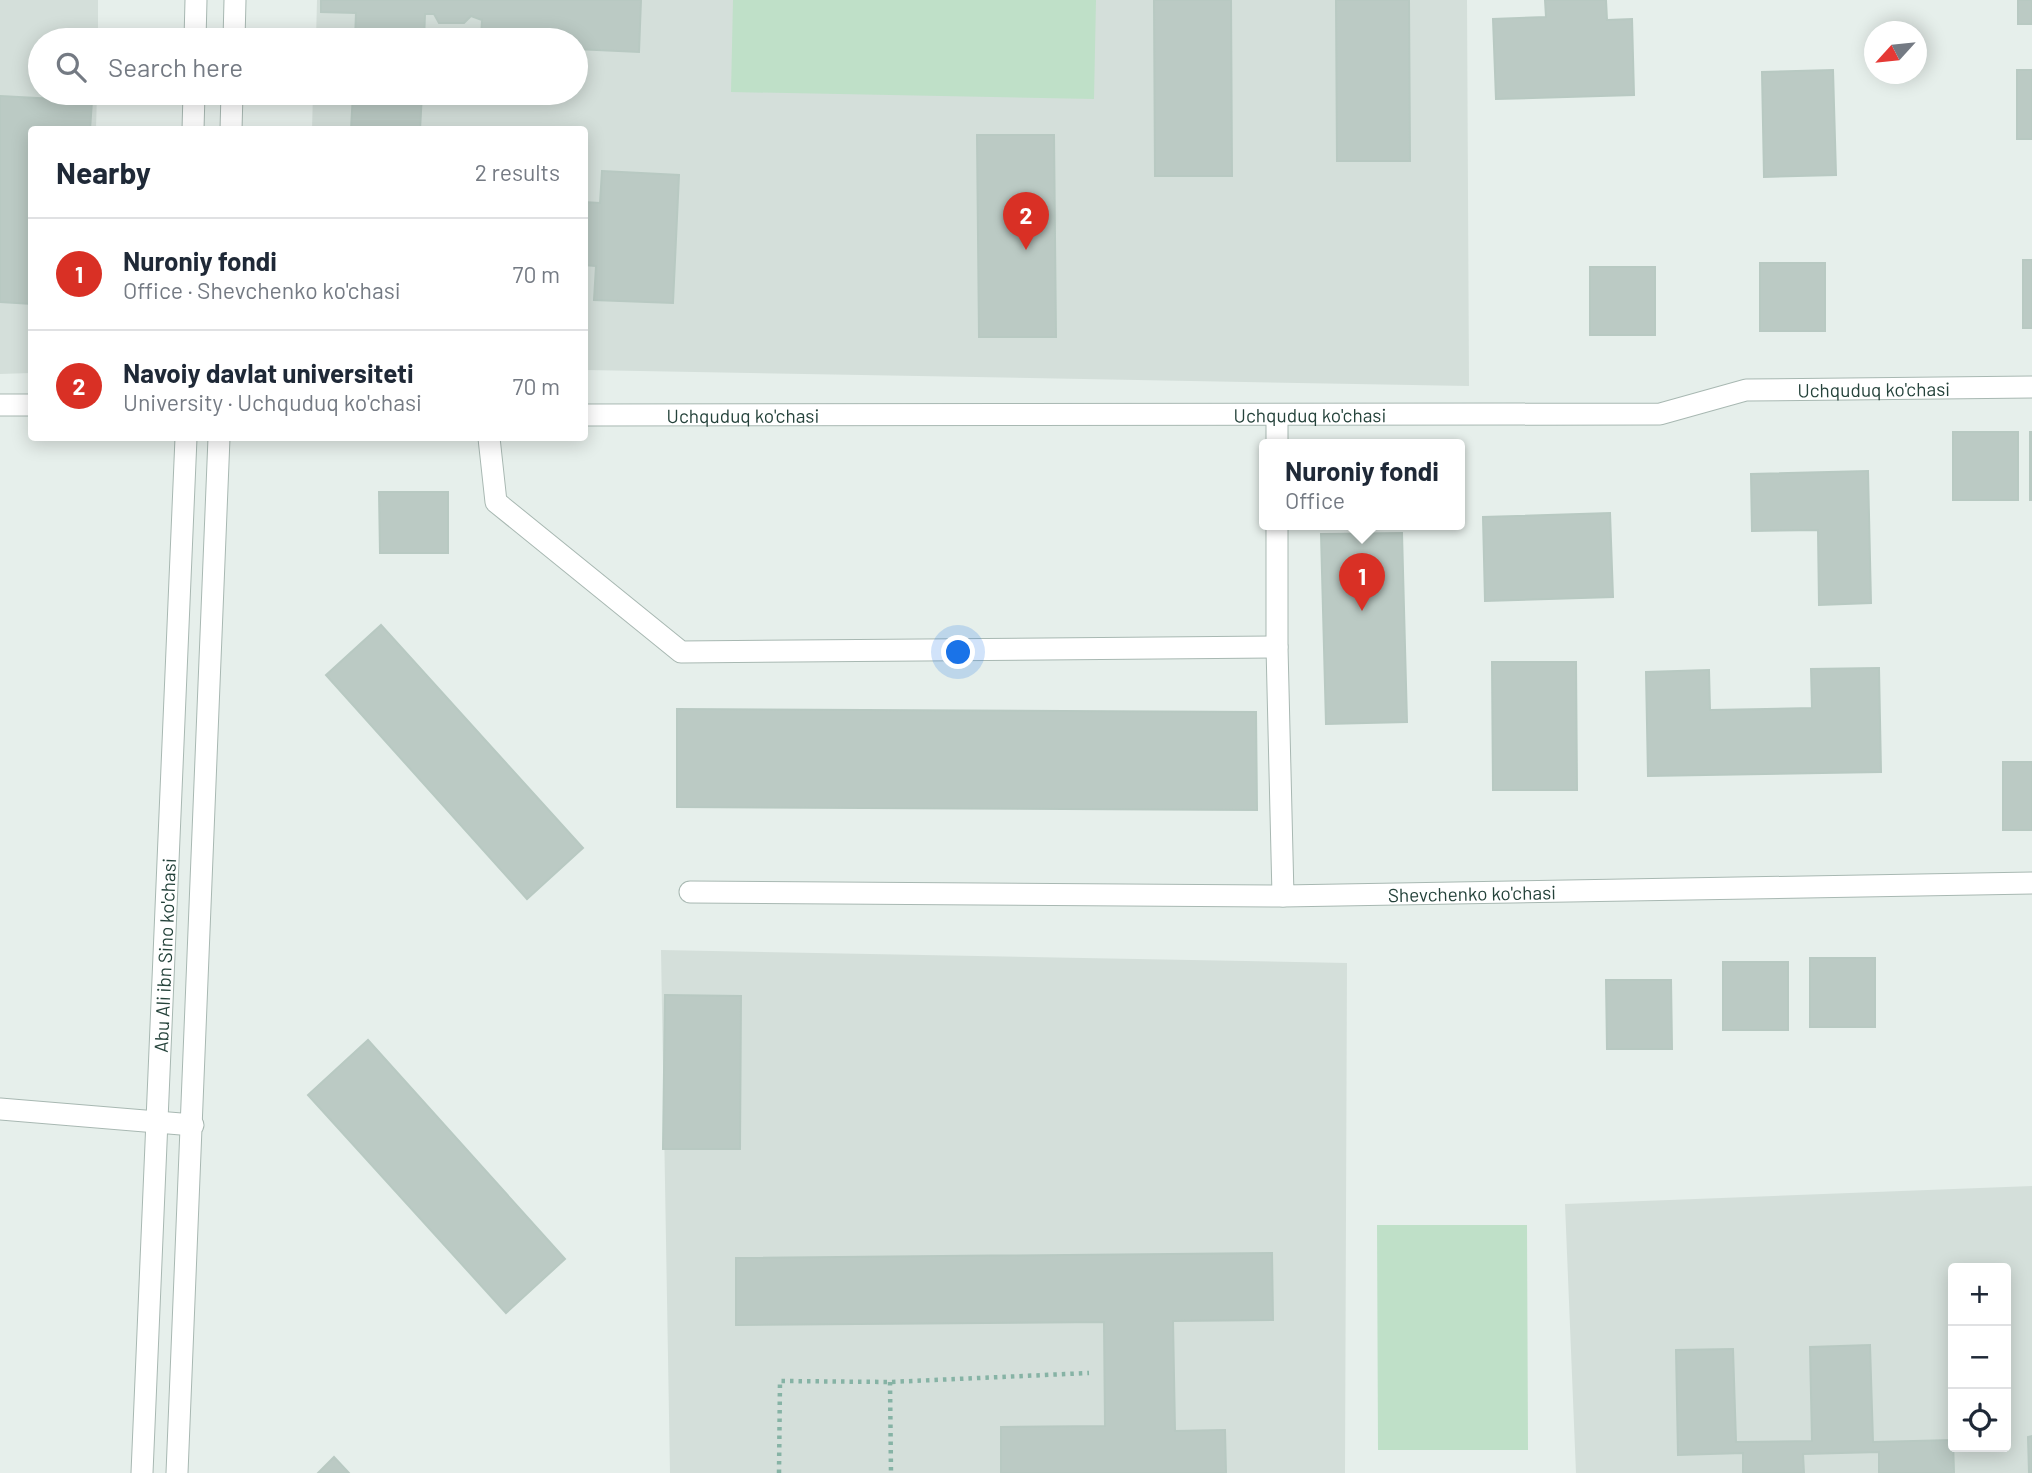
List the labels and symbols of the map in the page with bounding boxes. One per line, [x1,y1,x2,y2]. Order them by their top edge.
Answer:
north arrow [1864,21,1927,84]
pin: 2 [1003,192,1049,250]
street label: Uchquduq ko'chasi [1797,376,1950,401]
street label: Uchquduq ko'chasi [667,403,819,426]
street label: Uchquduq ko'chasi [1234,403,1386,426]
pin: 1 [1339,553,1385,611]
your location [941,635,975,669]
street label: Abu Ali ibn Sino ko'chasi [148,858,180,1053]
street label: Shevchenko ko'chasi [1388,880,1556,906]

